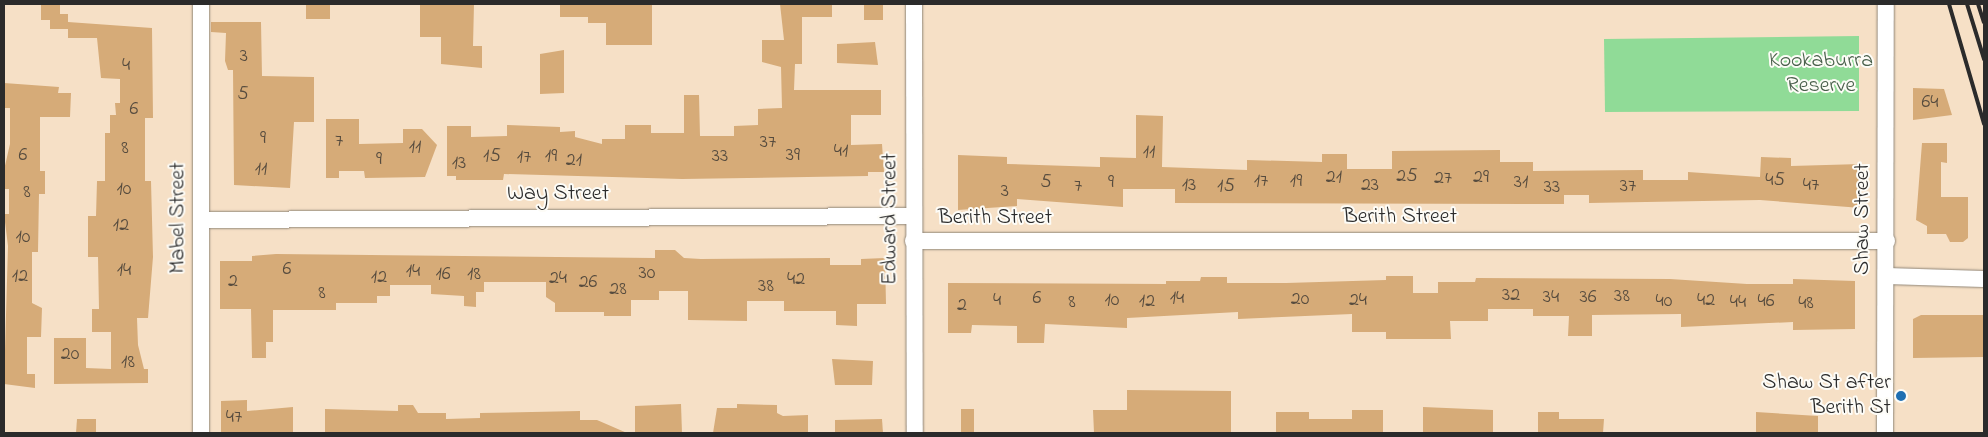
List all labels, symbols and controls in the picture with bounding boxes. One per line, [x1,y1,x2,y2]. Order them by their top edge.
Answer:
house number: 3 [240,44,248,68]
park label: Kookaburra Reserve [1769,48,1873,100]
house number: 4 [122,53,130,77]
house number: 5 [237,82,249,106]
house number: 64 [1921,90,1939,114]
house number: 6 [130,97,138,121]
house number: 9 [260,126,266,150]
house number: 7 [335,129,343,153]
house number: 37 [760,130,776,154]
house number: 11 [409,135,421,159]
house number: 8 [121,136,129,160]
house number: 41 [834,139,848,163]
house number: 11 [1143,140,1155,164]
house number: 6 [19,143,27,167]
house number: 39 [786,143,800,167]
house number: 15 [483,144,501,168]
house number: 19 [545,144,557,168]
house number: 33 [712,144,728,168]
house number: 17 [517,145,531,169]
house number: 9 [376,147,382,171]
house number: 21 [566,148,582,172]
house number: 13 [452,151,466,175]
street label: Edward Street [878,153,904,285]
house number: 11 [255,157,267,181]
street label: Mabel Street [166,162,192,274]
street label: Shaw Street [1851,163,1877,275]
house number: 25 [1396,164,1418,188]
house number: 21 [1326,165,1342,189]
house number: 29 [1473,165,1489,189]
house number: 27 [1434,166,1452,190]
house number: 45 [1765,168,1785,192]
house number: 17 [1254,169,1268,193]
house number: 19 [1290,169,1302,193]
house number: 5 [1040,170,1052,194]
house number: 9 [1108,170,1114,194]
house number: 31 [1514,170,1528,194]
house number: 13 [1182,173,1196,197]
house number: 23 [1361,173,1379,197]
house number: 47 [1803,173,1819,197]
house number: 7 [1074,174,1082,198]
house number: 15 [1217,174,1235,198]
house number: 37 [1620,174,1636,198]
house number: 33 [1544,175,1560,199]
house number: 10 [117,177,131,201]
house number: 3 [1001,179,1009,203]
house number: 8 [23,180,31,204]
street label: Way Street [507,182,609,208]
street label: Berith Street [1343,205,1457,231]
street label: Berith Street [938,206,1052,232]
house number: 12 [113,213,129,237]
house number: 10 [16,225,30,249]
house number: 6 [283,257,291,281]
house number: 14 [117,258,131,282]
house number: 14 [406,259,420,283]
house number: 30 [639,261,655,285]
house number: 16 [435,262,451,286]
house number: 18 [467,262,481,286]
house number: 12 [12,264,28,288]
house number: 12 [371,265,387,289]
house number: 24 [549,266,567,290]
house number: 42 [787,267,805,291]
house number: 2 [228,269,238,293]
house number: 26 [579,270,597,294]
house number: 38 [758,274,774,298]
house number: 28 [609,277,627,301]
house number: 8 [318,281,326,305]
house number: 32 [1502,283,1520,307]
house number: 38 [1614,284,1630,308]
house number: 34 [1543,285,1559,309]
house number: 36 [1579,285,1597,309]
house number: 6 [1033,286,1041,310]
house number: 14 [1170,286,1184,310]
house number: 20 [1291,287,1309,311]
house number: 4 [993,288,1001,312]
house number: 10 [1105,288,1119,312]
house number: 24 [1349,288,1367,312]
house number: 42 [1697,288,1715,312]
house number: 12 [1139,289,1155,313]
house number: 40 [1656,289,1672,313]
house number: 46 [1757,289,1775,313]
house number: 8 [1068,290,1076,314]
house number: 44 [1730,290,1746,314]
house number: 48 [1798,291,1814,315]
house number: 2 [957,293,967,317]
house number: 20 [61,342,79,366]
house number: 18 [121,350,135,374]
place label: Shaw St after Berith St [1762,370,1891,422]
marker: Shaw St after Berith St [1895,390,1907,402]
house number: 47 [226,405,242,429]

